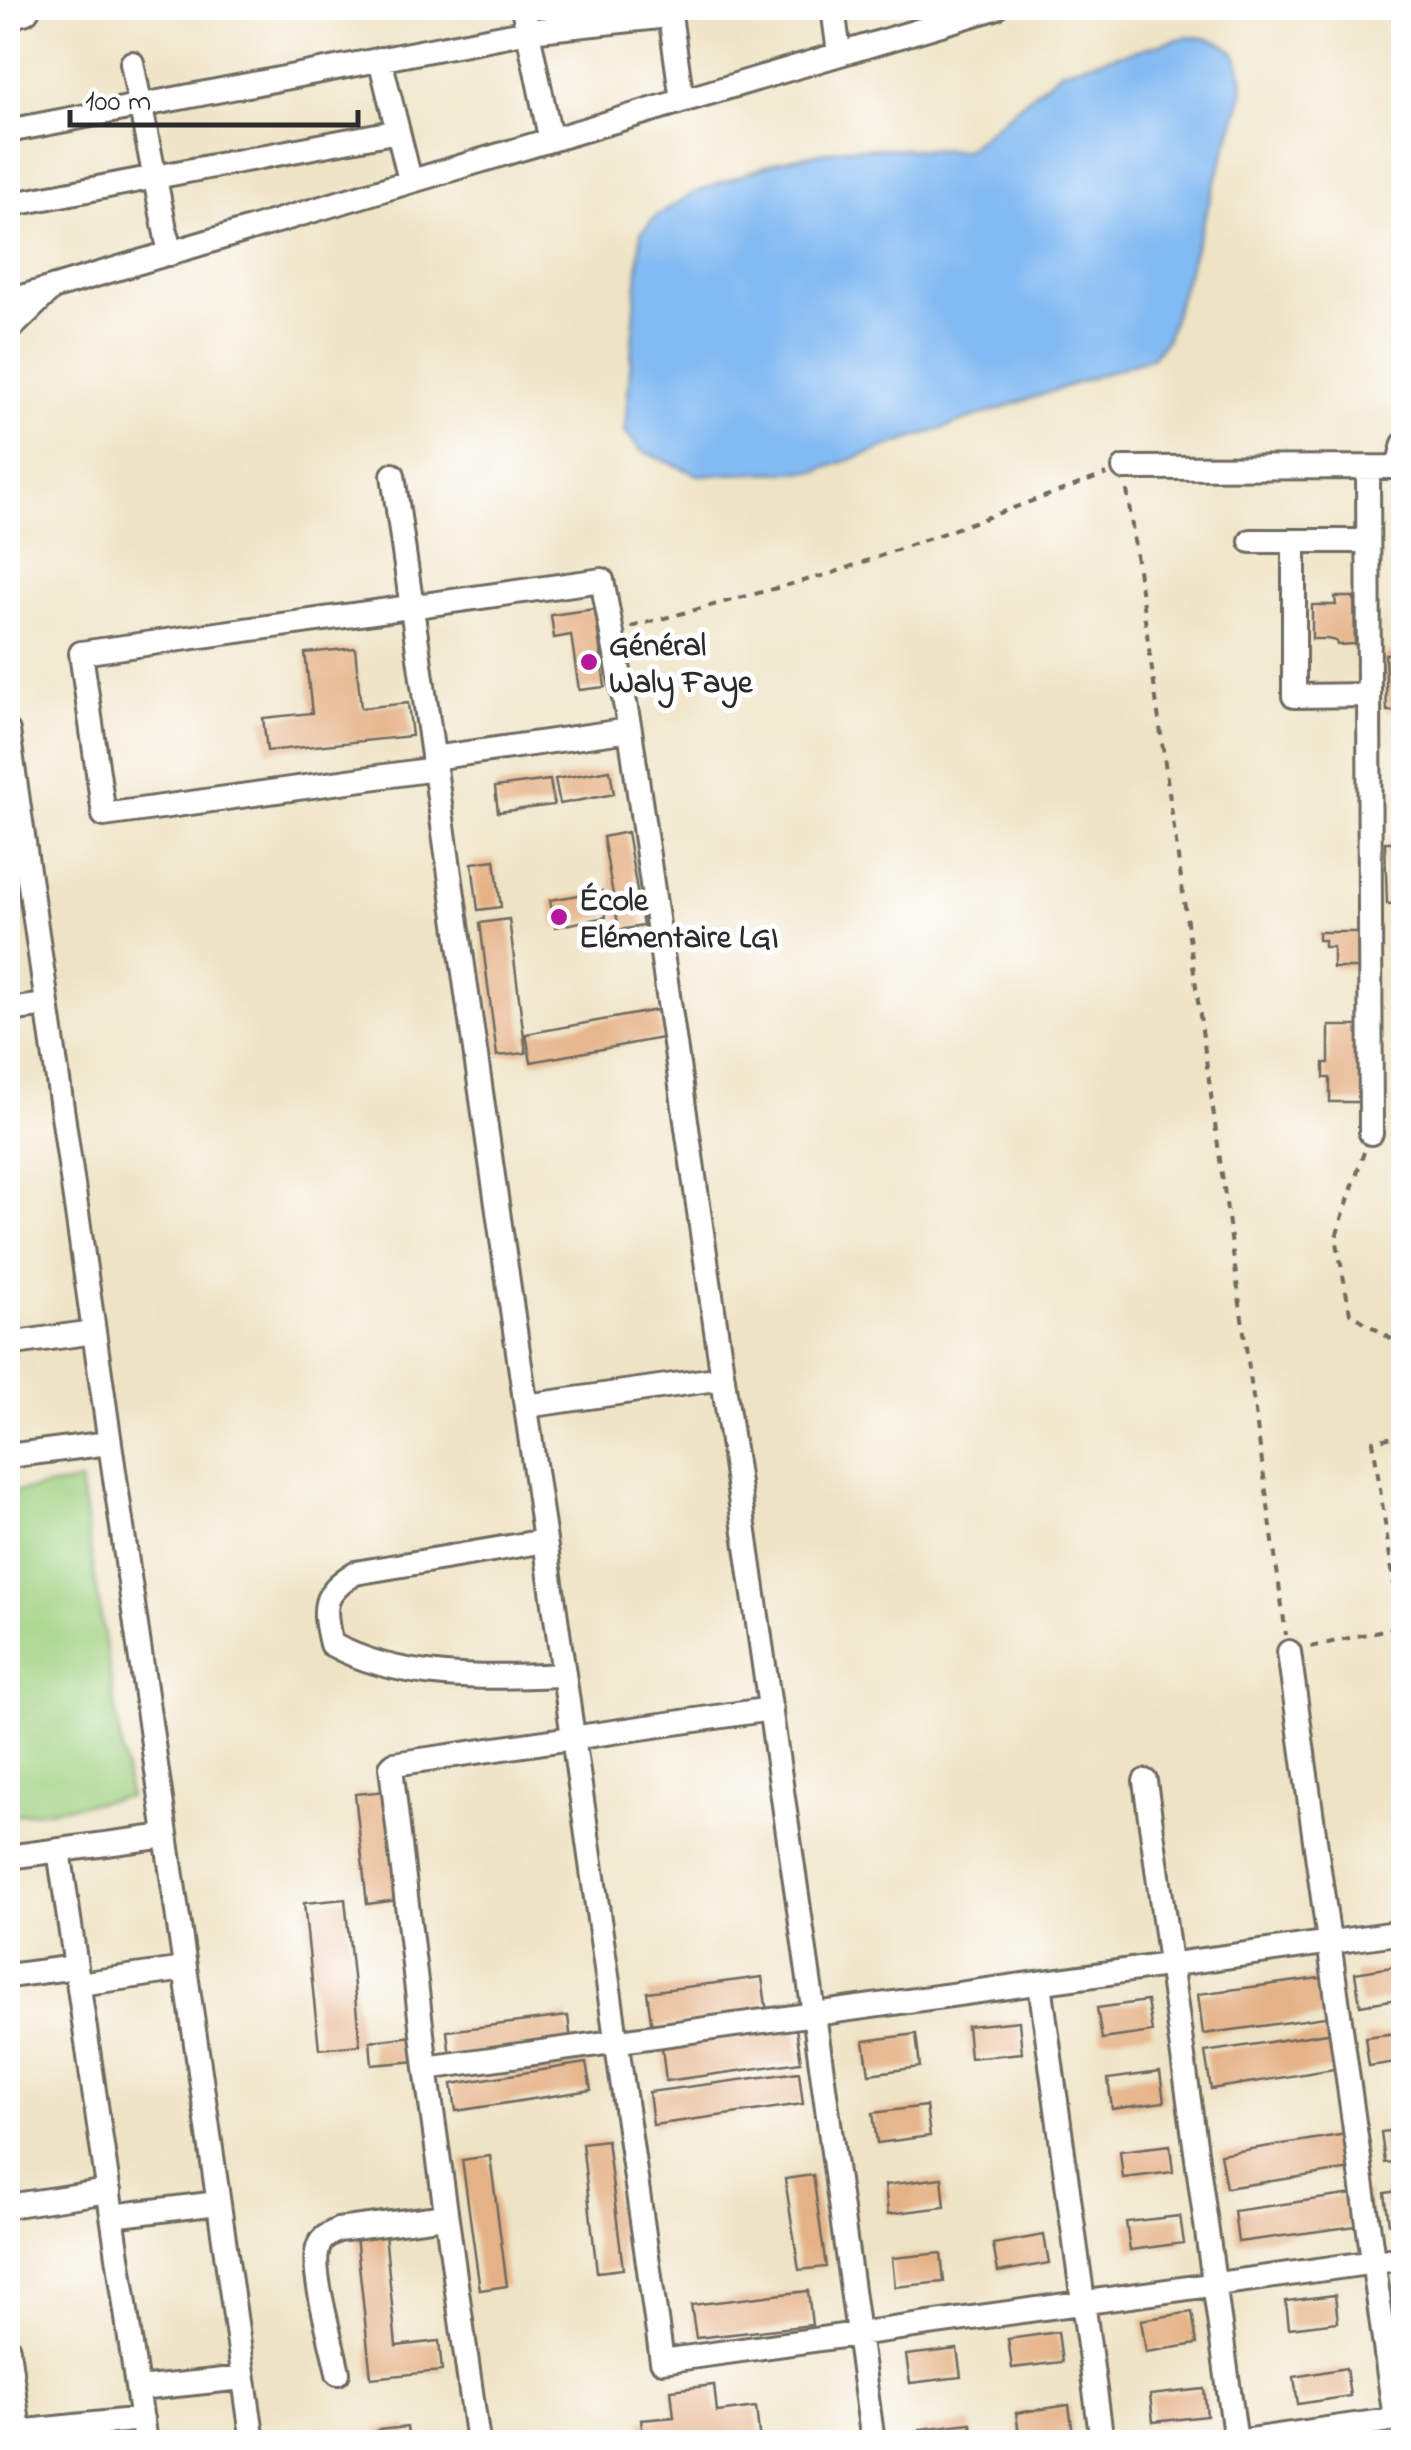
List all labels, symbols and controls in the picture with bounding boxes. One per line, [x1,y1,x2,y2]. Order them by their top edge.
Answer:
scale bar [70,65,358,127]
text: 100 m [85,81,151,125]
place label: Général Waly Faye [609,624,754,709]
marker: Général Waly Faye [578,651,600,673]
place label: École Elémentaire LGI [579,879,779,963]
marker: École Elémentaire LGI [548,906,570,928]

